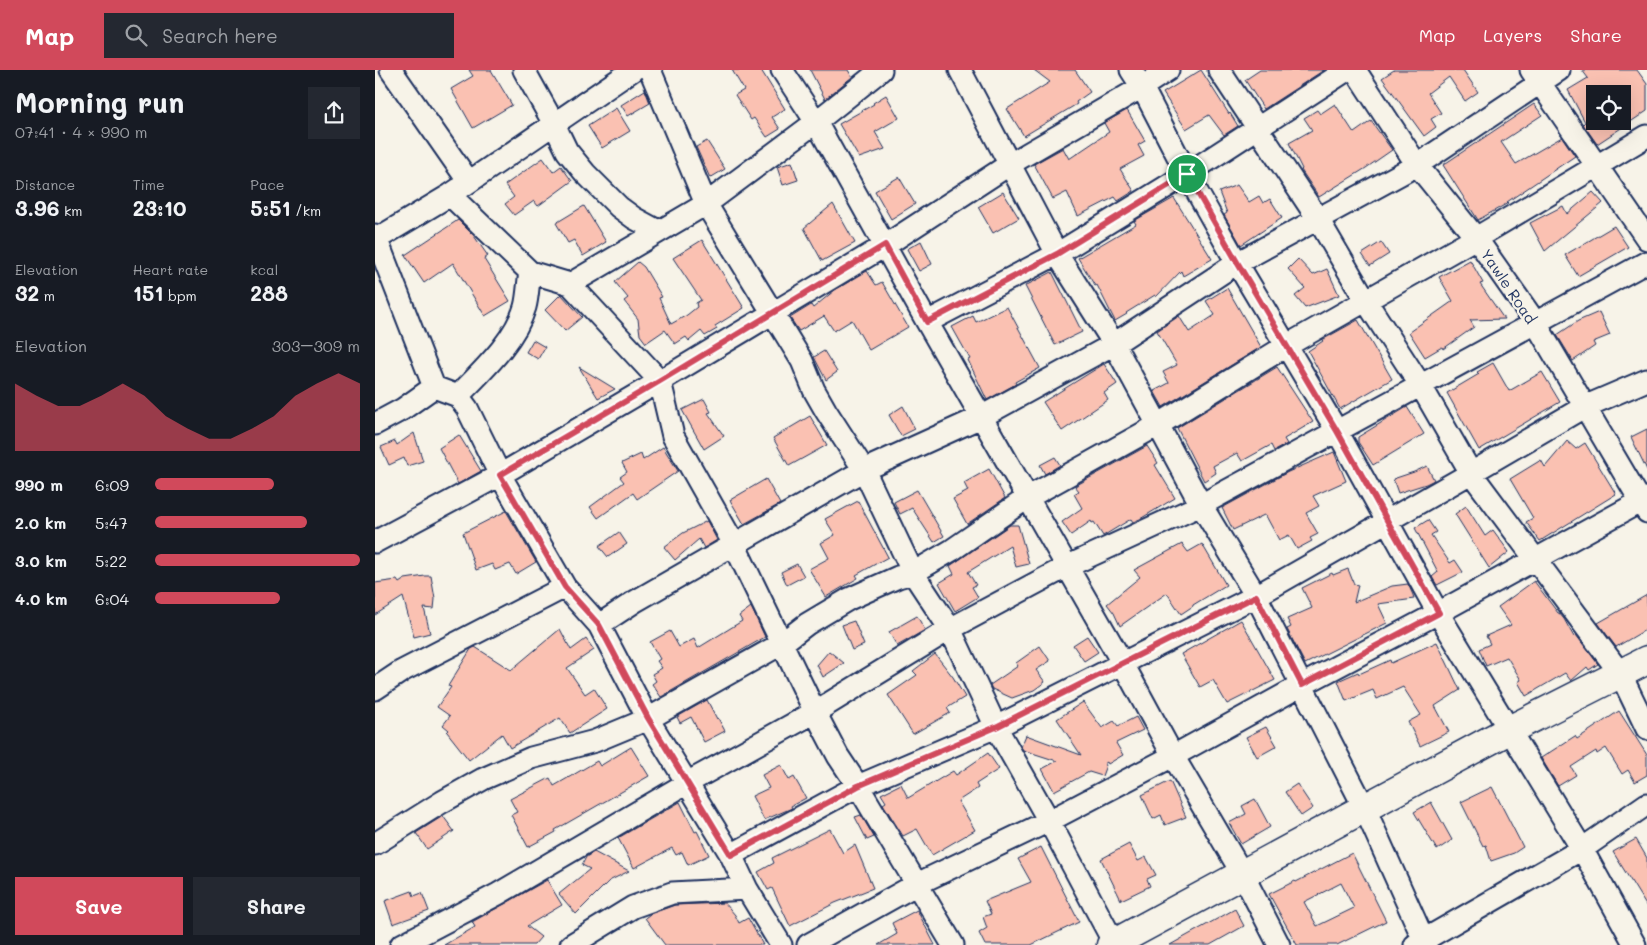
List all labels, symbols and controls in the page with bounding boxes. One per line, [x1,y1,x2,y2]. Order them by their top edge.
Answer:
search box [104,13,454,58]
text: Map [25,20,74,51]
icon: search [122,21,150,49]
text: Search here [162,23,278,48]
text: Map [1419,23,1455,47]
text: Layers [1483,23,1542,47]
text: Share [1570,23,1622,47]
text: Morning run [15,84,184,120]
map controls [1586,85,1631,130]
button: locate [1586,85,1631,130]
button: share [308,87,360,139]
text: 07:41 · 4 × 990 m [15,121,147,142]
pin [1166,153,1208,195]
icon: arrive [1173,160,1201,188]
text: Distance [15,175,75,194]
text: Time [133,175,165,194]
text: Pace [250,175,285,194]
text: 3.96 [15,194,59,221]
text: 23:10 [133,194,186,221]
text: 5:51 [250,194,291,221]
text: km [59,201,82,220]
text: /km [291,201,321,220]
street label: Yawle Road [1477,245,1541,327]
text: Elevation [15,260,78,279]
text: Heart rate [133,260,208,279]
text: kcal [250,260,278,279]
text: 32 [15,279,39,306]
text: 151 [133,279,164,306]
text: 288 [250,279,288,306]
text: m [39,286,55,305]
text: bpm [164,286,197,305]
text: Elevation [15,335,87,356]
text: 303–309 m [272,335,360,356]
text: 990 m [15,474,63,495]
text: 6:09 [95,474,129,495]
text: 2.0 km [15,512,66,533]
text: 5:47 [95,512,128,533]
text: 3.0 km [15,550,67,571]
text: 5:22 [95,550,127,571]
text: 4.0 km [15,588,67,609]
text: 6:04 [95,588,129,609]
button: Save [15,877,183,935]
button: Share [193,877,360,935]

